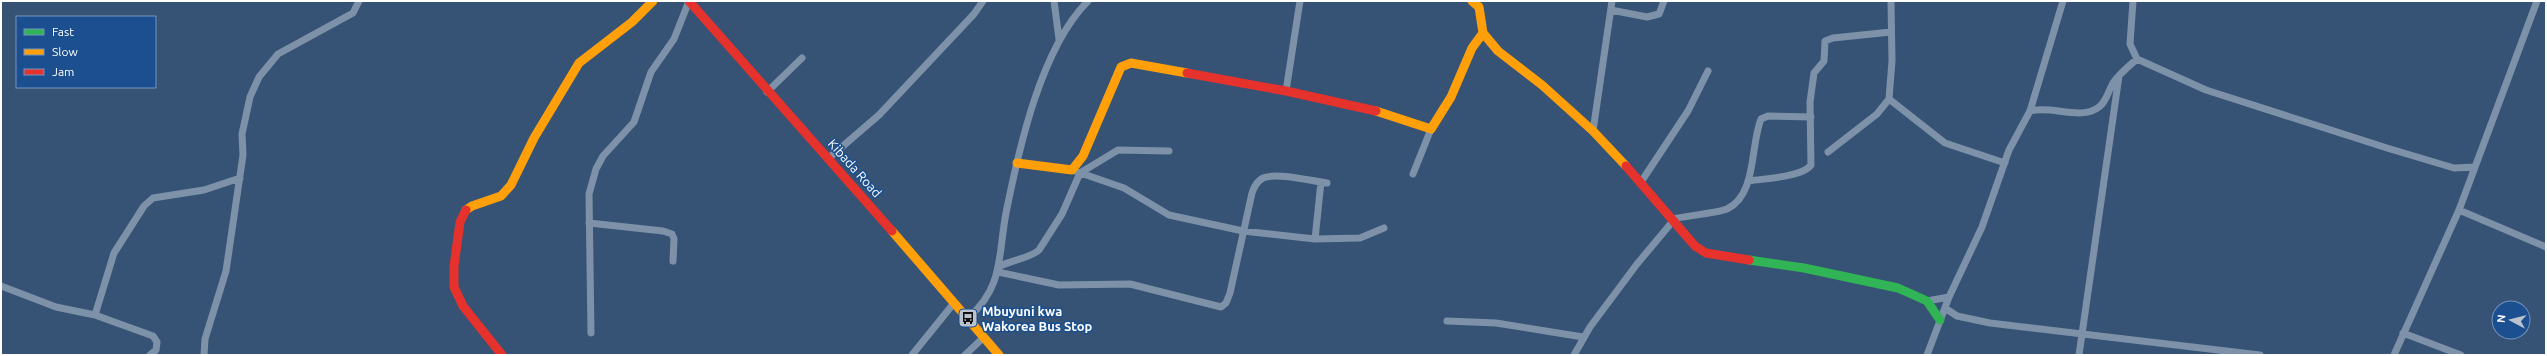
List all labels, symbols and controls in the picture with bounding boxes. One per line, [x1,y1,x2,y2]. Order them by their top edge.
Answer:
legend [16,16,156,88]
text: Fast [52,25,74,38]
text: Slow [52,45,78,58]
text: Jam [52,65,74,78]
street label: Kibada Road [825,136,885,200]
north arrow [2491,300,2531,340]
place label: Mbuyuni kwa Wakorea Bus Stop [982,304,1093,333]
bus stop icon: Mbuyuni kwa Wakorea Bus Stop [957,307,979,329]
text: N [2495,314,2508,324]

